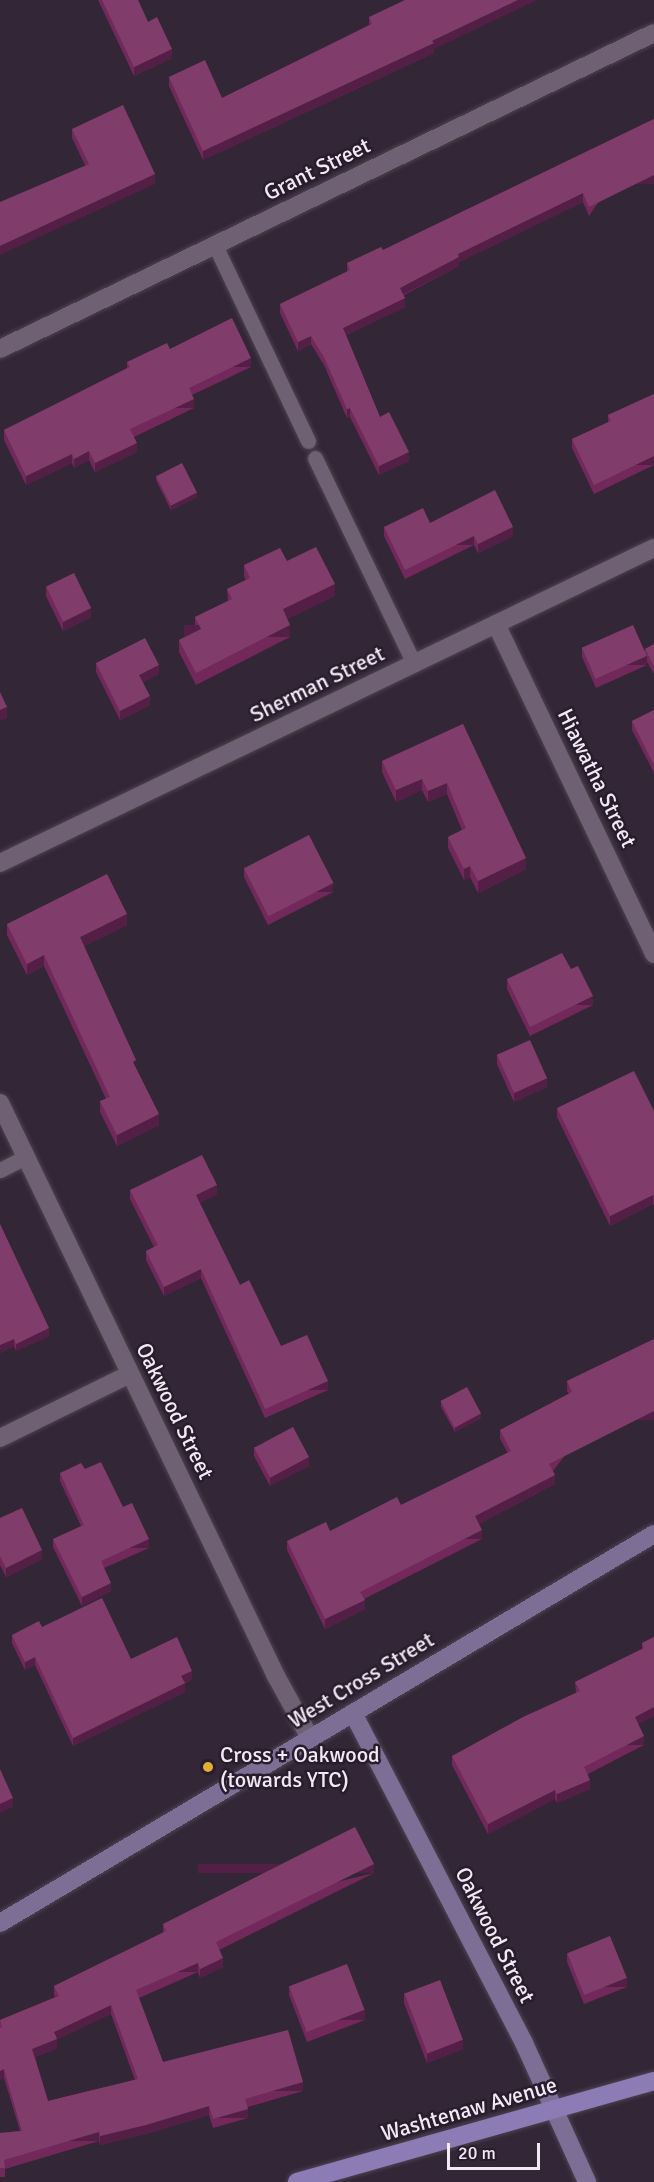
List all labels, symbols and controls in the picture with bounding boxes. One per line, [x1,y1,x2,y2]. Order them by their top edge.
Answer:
street label: Grant Street [259,132,375,206]
street label: Sherman Street [246,640,388,728]
street label: Hiawatha Street [552,704,642,852]
street label: Oakwood Street [131,1338,219,1484]
street label: West Cross Street [284,1626,438,1734]
place label: Cross + Oakwood (towards YTC) [220,1741,380,1792]
marker: Cross + Oakwood (towards YTC) [201,1760,215,1774]
street label: Oakwood Street [449,1863,541,2007]
street label: Washtenaw Avenue [378,2071,560,2147]
scale bar [450,2131,543,2169]
text: 20 m [458,2142,496,2164]

